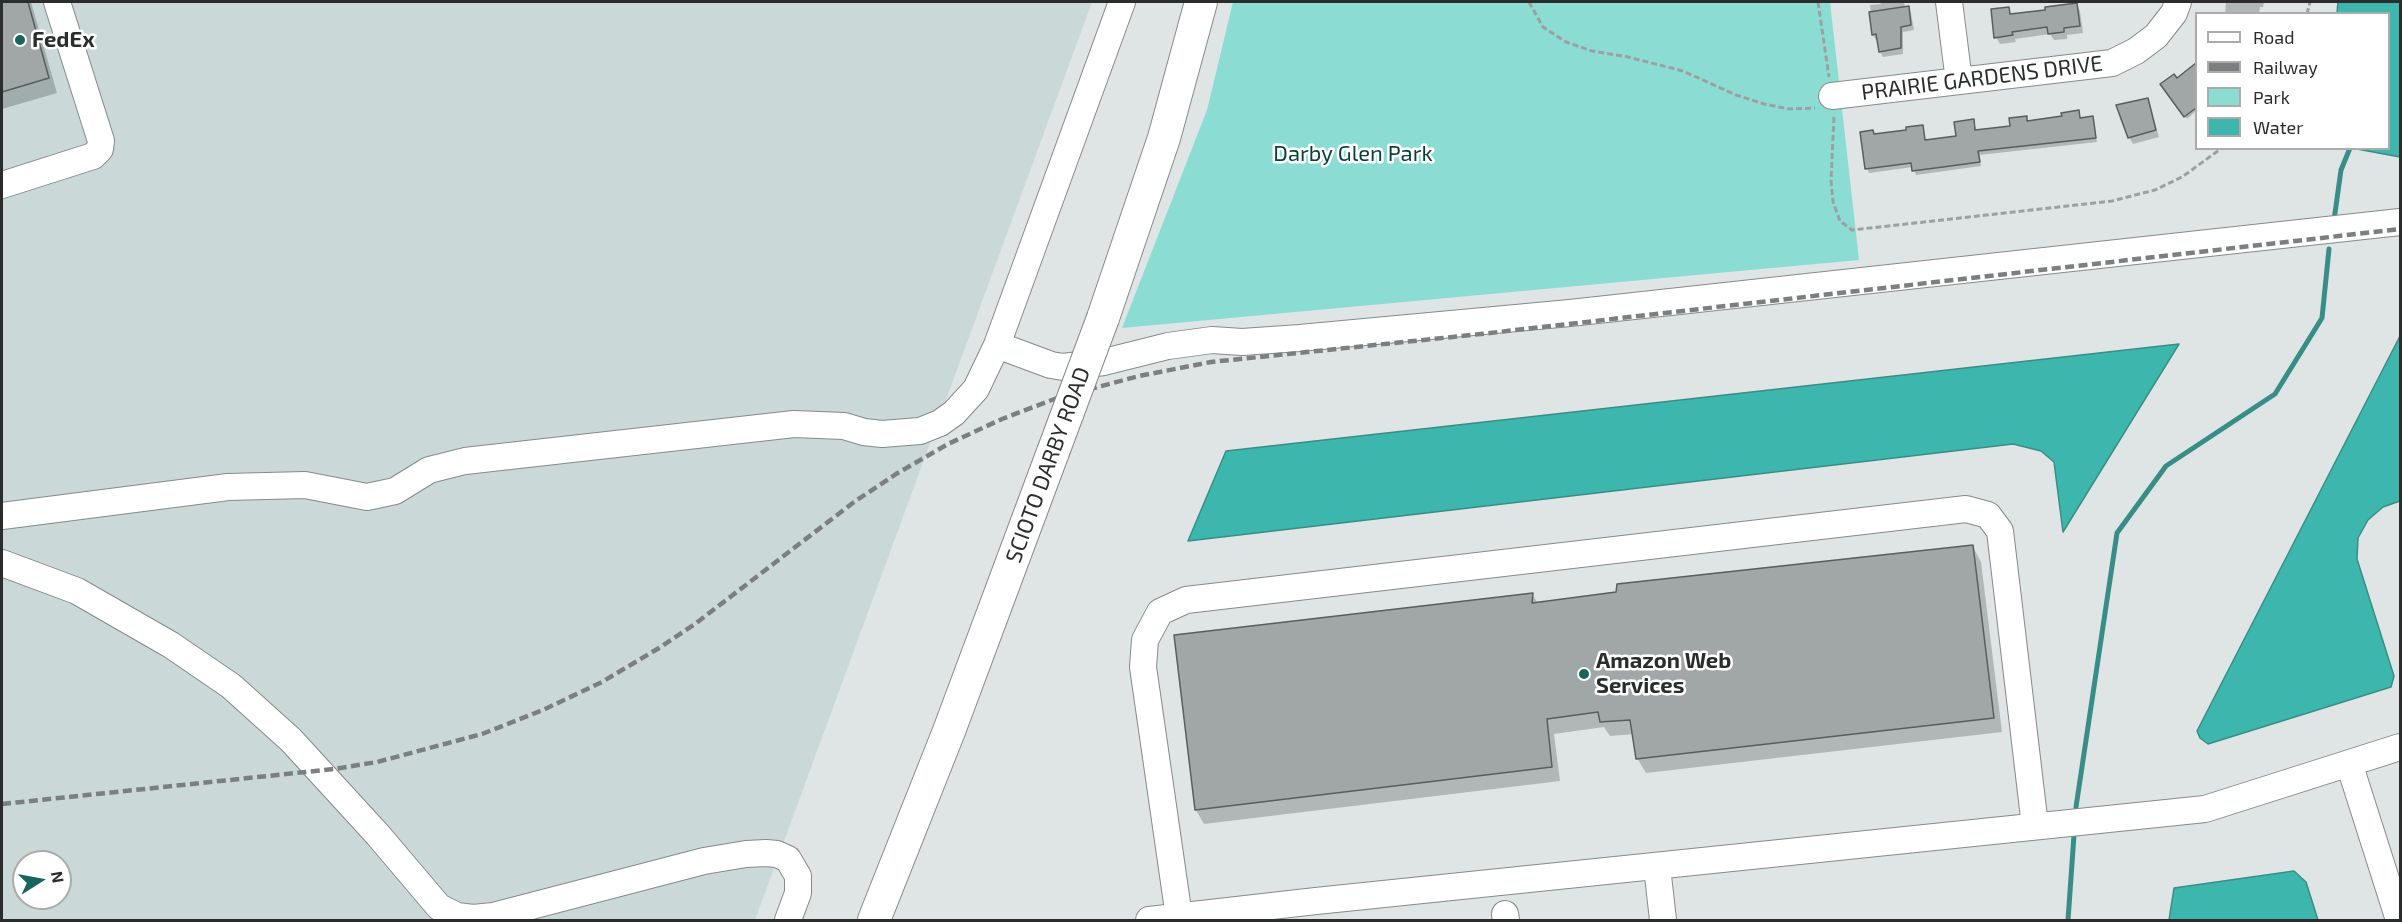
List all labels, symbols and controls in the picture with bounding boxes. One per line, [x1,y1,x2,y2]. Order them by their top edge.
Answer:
legend [2195,12,2390,150]
text: Road [2253,26,2294,48]
place label: FedEx [32,27,95,53]
marker: FedEx [13,33,27,47]
street label: PRAIRIE GARDENS DRIVE [1860,50,2104,106]
text: Railway [2253,56,2318,78]
text: Park [2253,86,2290,108]
text: Water [2253,116,2303,138]
park label: Darby Glen Park [1273,141,1433,167]
street label: SCIOTO DARBY ROAD [1000,364,1096,566]
place label: Amazon Web Services [1596,648,1731,700]
marker: Amazon Web Services [1577,667,1591,681]
north arrow [12,850,72,910]
text: N [48,869,69,884]

